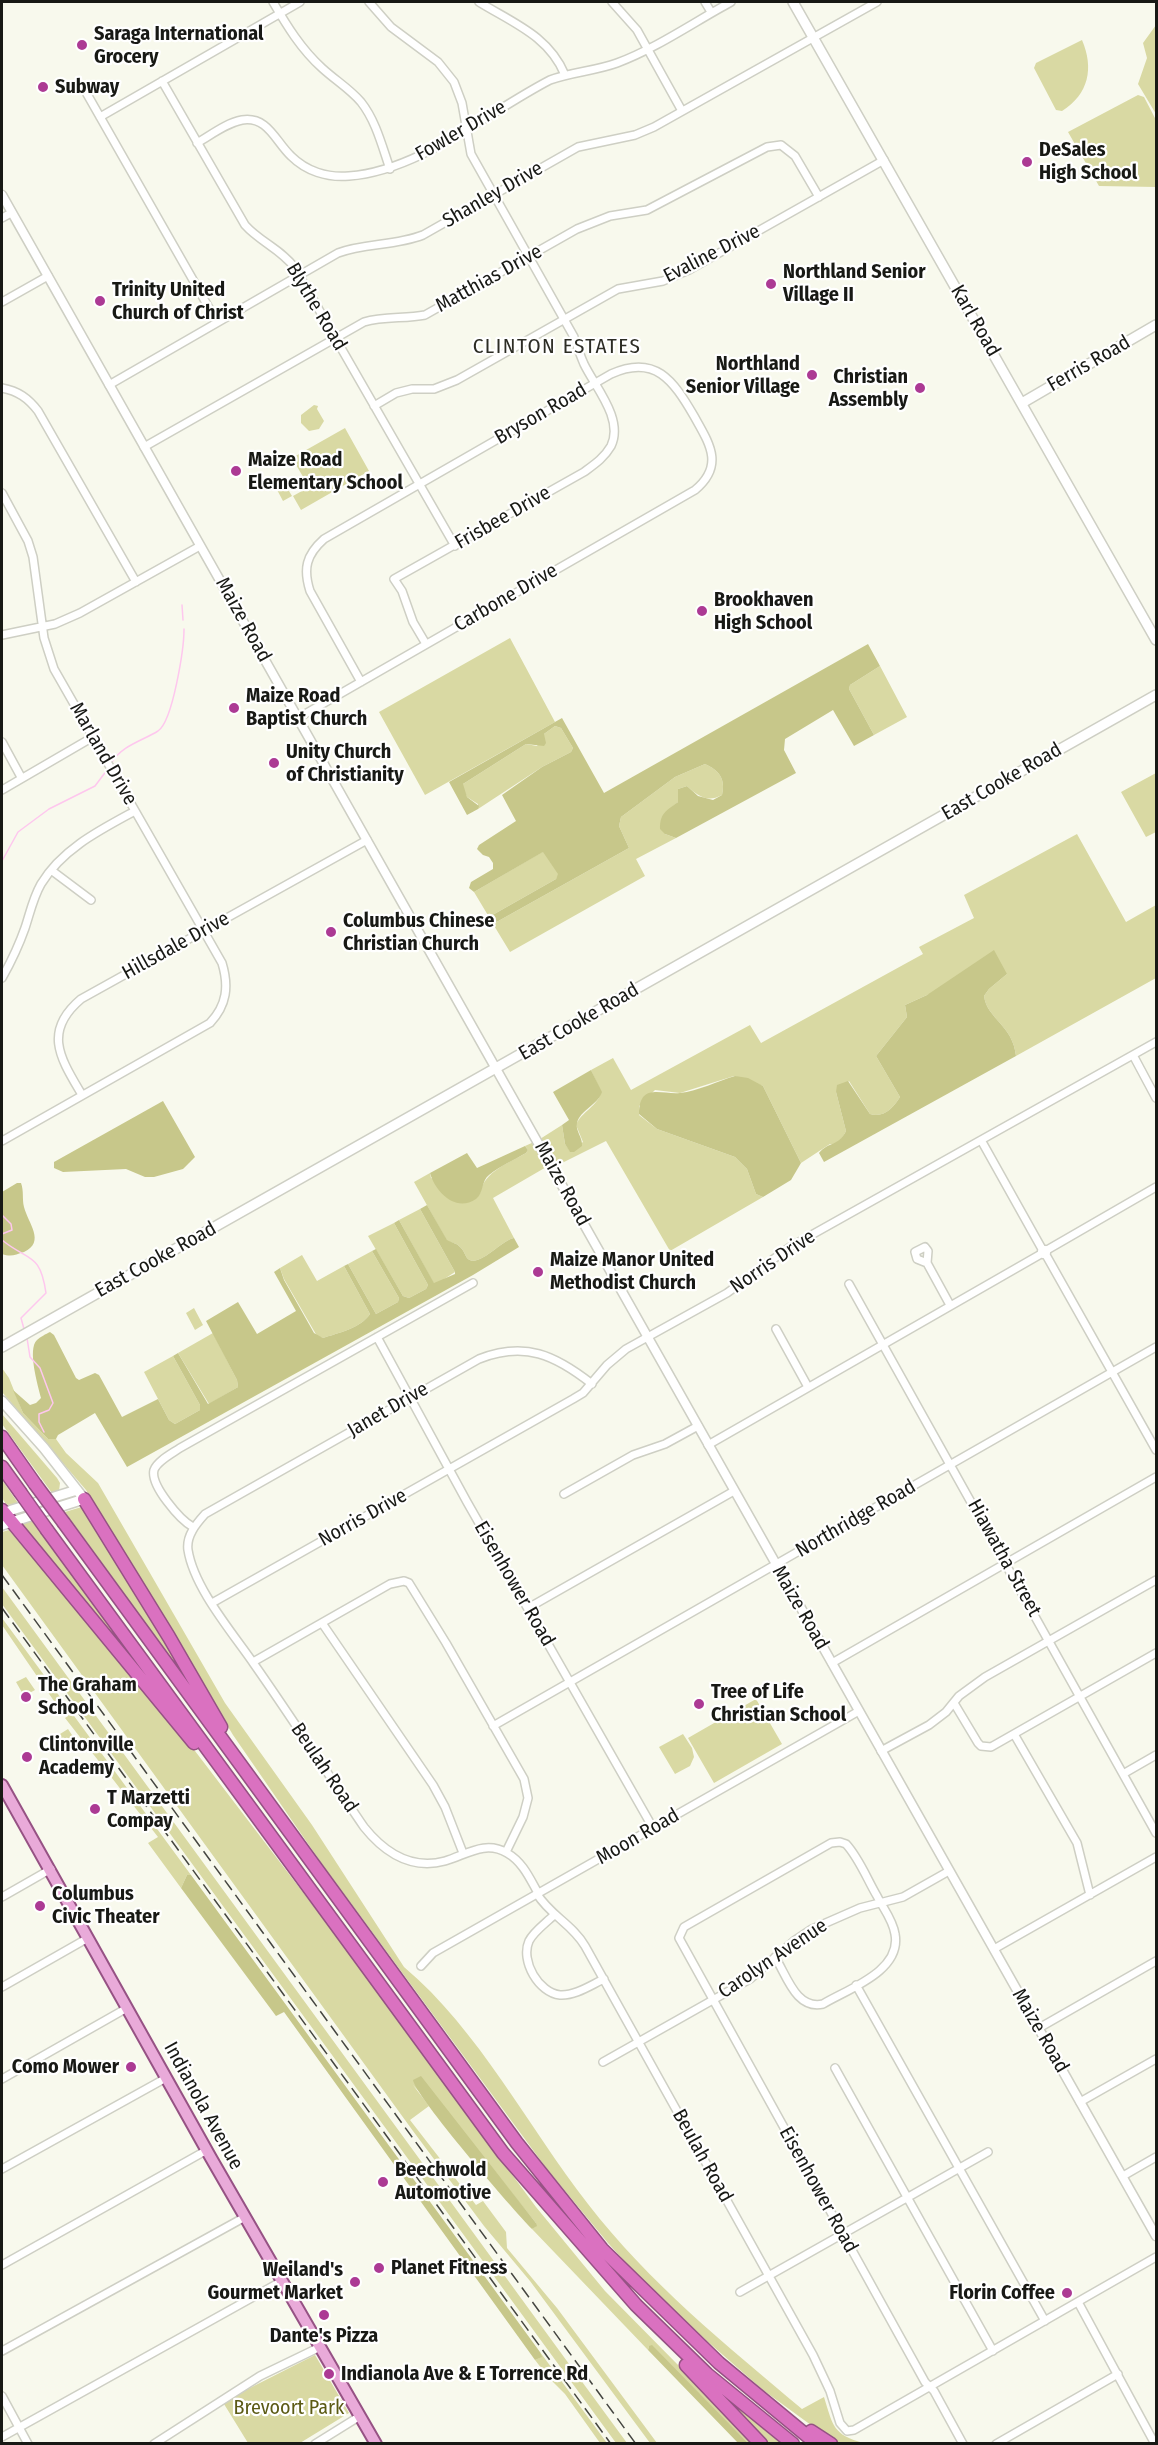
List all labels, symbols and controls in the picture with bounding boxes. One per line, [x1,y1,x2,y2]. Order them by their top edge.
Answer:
place label: Saraga International Grocery [94,22,263,69]
marker: Saraga International Grocery [75,38,89,52]
place label: Subway [55,75,119,99]
marker: Subway [36,80,50,94]
street label: Fowler Drive [411,95,511,167]
place label: DeSales High School [1039,138,1137,185]
marker: DeSales High School [1020,155,1034,169]
street label: Shanley Drive [439,157,547,233]
street label: Evaline Drive [660,219,764,289]
street label: Matthias Drive [432,240,546,318]
street label: Blythe Road [280,259,352,355]
place label: Northland Senior Village II [783,260,926,307]
marker: Northland Senior Village II [764,277,778,291]
place label: Trinity United Church of Christ [112,278,244,325]
street label: Karl Road [945,281,1005,361]
marker: Trinity United Church of Christ [93,294,107,308]
street label: Ferris Road [1043,331,1135,397]
district label: CLINTON ESTATES [473,334,641,360]
place label: Northland Senior Village [686,352,800,399]
place label: Christian Assembly [829,365,908,412]
marker: Northland Senior Village [805,368,819,382]
street label: Bryson Road [491,378,591,450]
marker: Christian Assembly [913,381,927,395]
place label: Maize Road Elementary School [248,448,403,495]
marker: Maize Road Elementary School [229,464,243,478]
street label: Frisbee Drive [451,481,555,555]
street label: Carbone Drive [450,559,562,637]
street label: Maize Road [210,574,276,666]
place label: Brookhaven High School [714,588,813,635]
marker: Brookhaven High School [695,604,709,618]
place label: Maize Road Baptist Church [246,684,367,731]
street label: Marland Drive [64,699,142,809]
marker: Maize Road Baptist Church [227,701,241,715]
street label: East Cooke Road [938,738,1066,826]
place label: Unity Church of Christianity [286,740,404,787]
marker: Unity Church of Christianity [267,756,281,770]
street label: Hillsdale Drive [118,907,234,985]
place label: Columbus Chinese Christian Church [343,909,494,956]
marker: Columbus Chinese Christian Church [324,925,338,939]
street label: East Cooke Road [515,978,643,1066]
street label: Maize Road [529,1138,595,1230]
street label: East Cooke Road [91,1217,221,1303]
street label: Norris Drive [726,1225,820,1299]
place label: Maize Manor United Methodist Church [550,1248,714,1295]
marker: Maize Manor United Methodist Church [531,1265,545,1279]
street label: Janet Drive [343,1377,433,1443]
street label: Northridge Road [792,1475,920,1563]
street label: Norris Drive [315,1484,411,1552]
street label: Hiawatha Street [962,1495,1046,1621]
street label: Eisenhower Road [468,1517,560,1651]
street label: Maize Road [766,1562,834,1654]
place label: The Graham School [38,1673,137,1720]
place label: Tree of Life Christian School [711,1680,846,1727]
marker: The Graham School [19,1690,33,1704]
marker: Tree of Life Christian School [692,1697,706,1711]
street label: Beulah Road [285,1719,363,1817]
place label: Clintonville Academy [39,1733,134,1780]
marker: Clintonville Academy [20,1750,34,1764]
place label: T Marzetti Compay [107,1786,190,1833]
marker: T Marzetti Compay [88,1802,102,1816]
street label: Moon Road [592,1804,684,1870]
place label: Columbus Civic Theater [52,1882,159,1929]
marker: Columbus Civic Theater [33,1899,47,1913]
street label: Carolyn Avenue [714,1914,832,2004]
street label: Maize Road [1006,1985,1074,2077]
street label: Indianola Avenue [158,2038,248,2174]
place label: Como Mower [12,2055,119,2079]
marker: Como Mower [124,2060,138,2074]
street label: Beulah Road [667,2105,737,2207]
street label: Eisenhower Road [773,2123,863,2257]
place label: Beechwold Automotive [395,2158,491,2205]
marker: Beechwold Automotive [376,2175,390,2189]
place label: Planet Fitness [391,2256,507,2280]
place label: Weiland's Gourmet Market [207,2258,343,2305]
marker: Planet Fitness [372,2261,386,2275]
marker: Weiland's Gourmet Market [348,2275,362,2289]
place label: Florin Coffee [949,2281,1055,2305]
marker: Florin Coffee [1060,2286,1074,2300]
marker: Dante's Pizza [317,2308,331,2322]
place label: Dante's Pizza [270,2324,378,2348]
place label: Indianola Ave & E Torrence Rd [341,2362,588,2386]
marker: Indianola Ave & E Torrence Rd [322,2367,336,2381]
park label: Brevoort Park [234,2396,344,2420]

